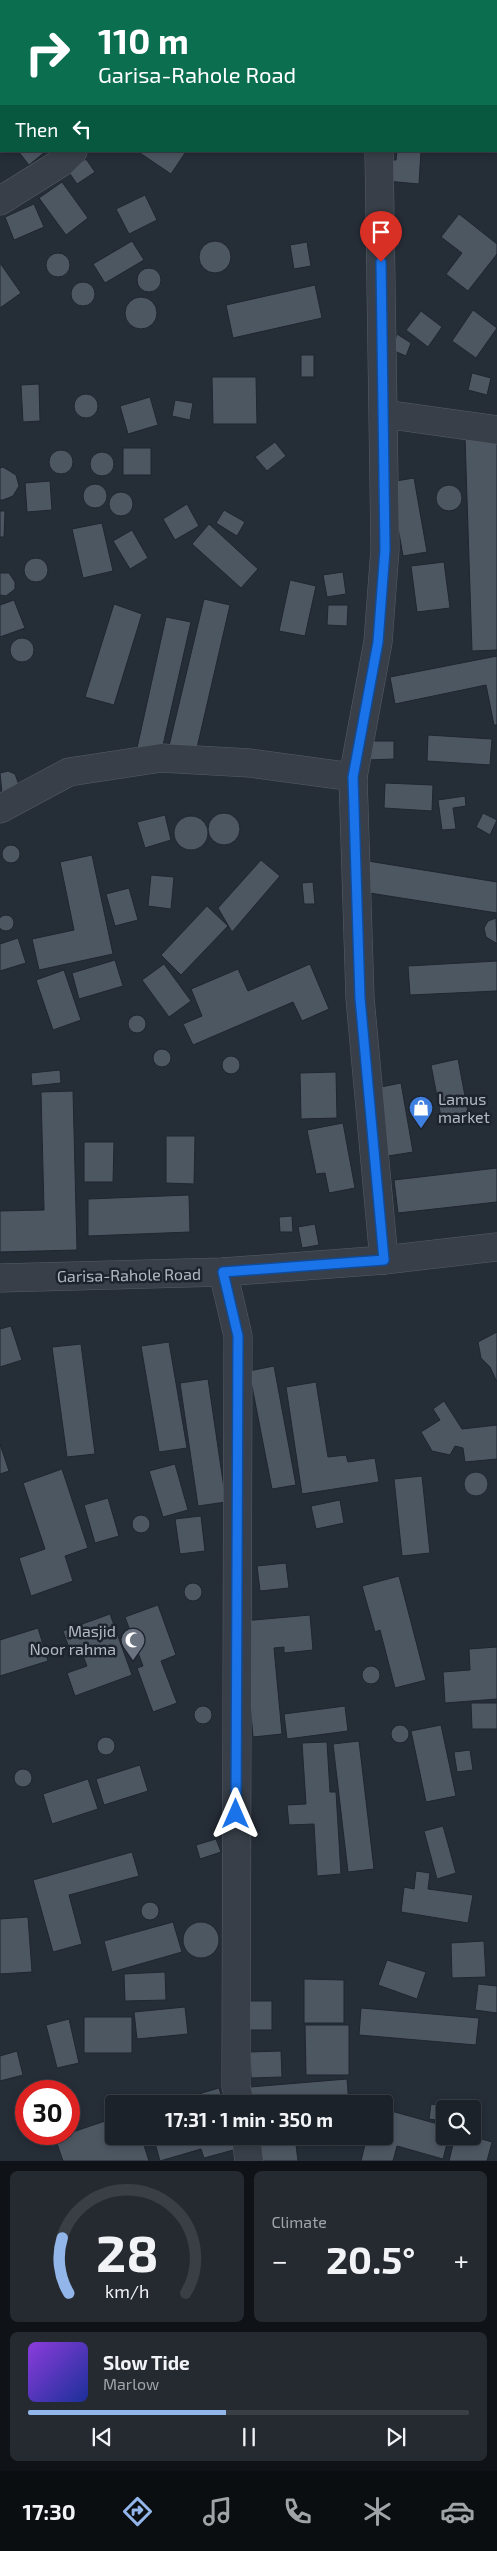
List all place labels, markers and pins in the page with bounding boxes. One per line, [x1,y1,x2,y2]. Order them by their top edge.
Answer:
pin [360,211,402,262]
place label: Lamus market [438,1089,490,1126]
shop icon: Lamus market [408,1095,434,1129]
place label: Masjid Noor rahma [30,1621,116,1658]
mosque icon: Masjid Noor rahma [120,1627,146,1661]

